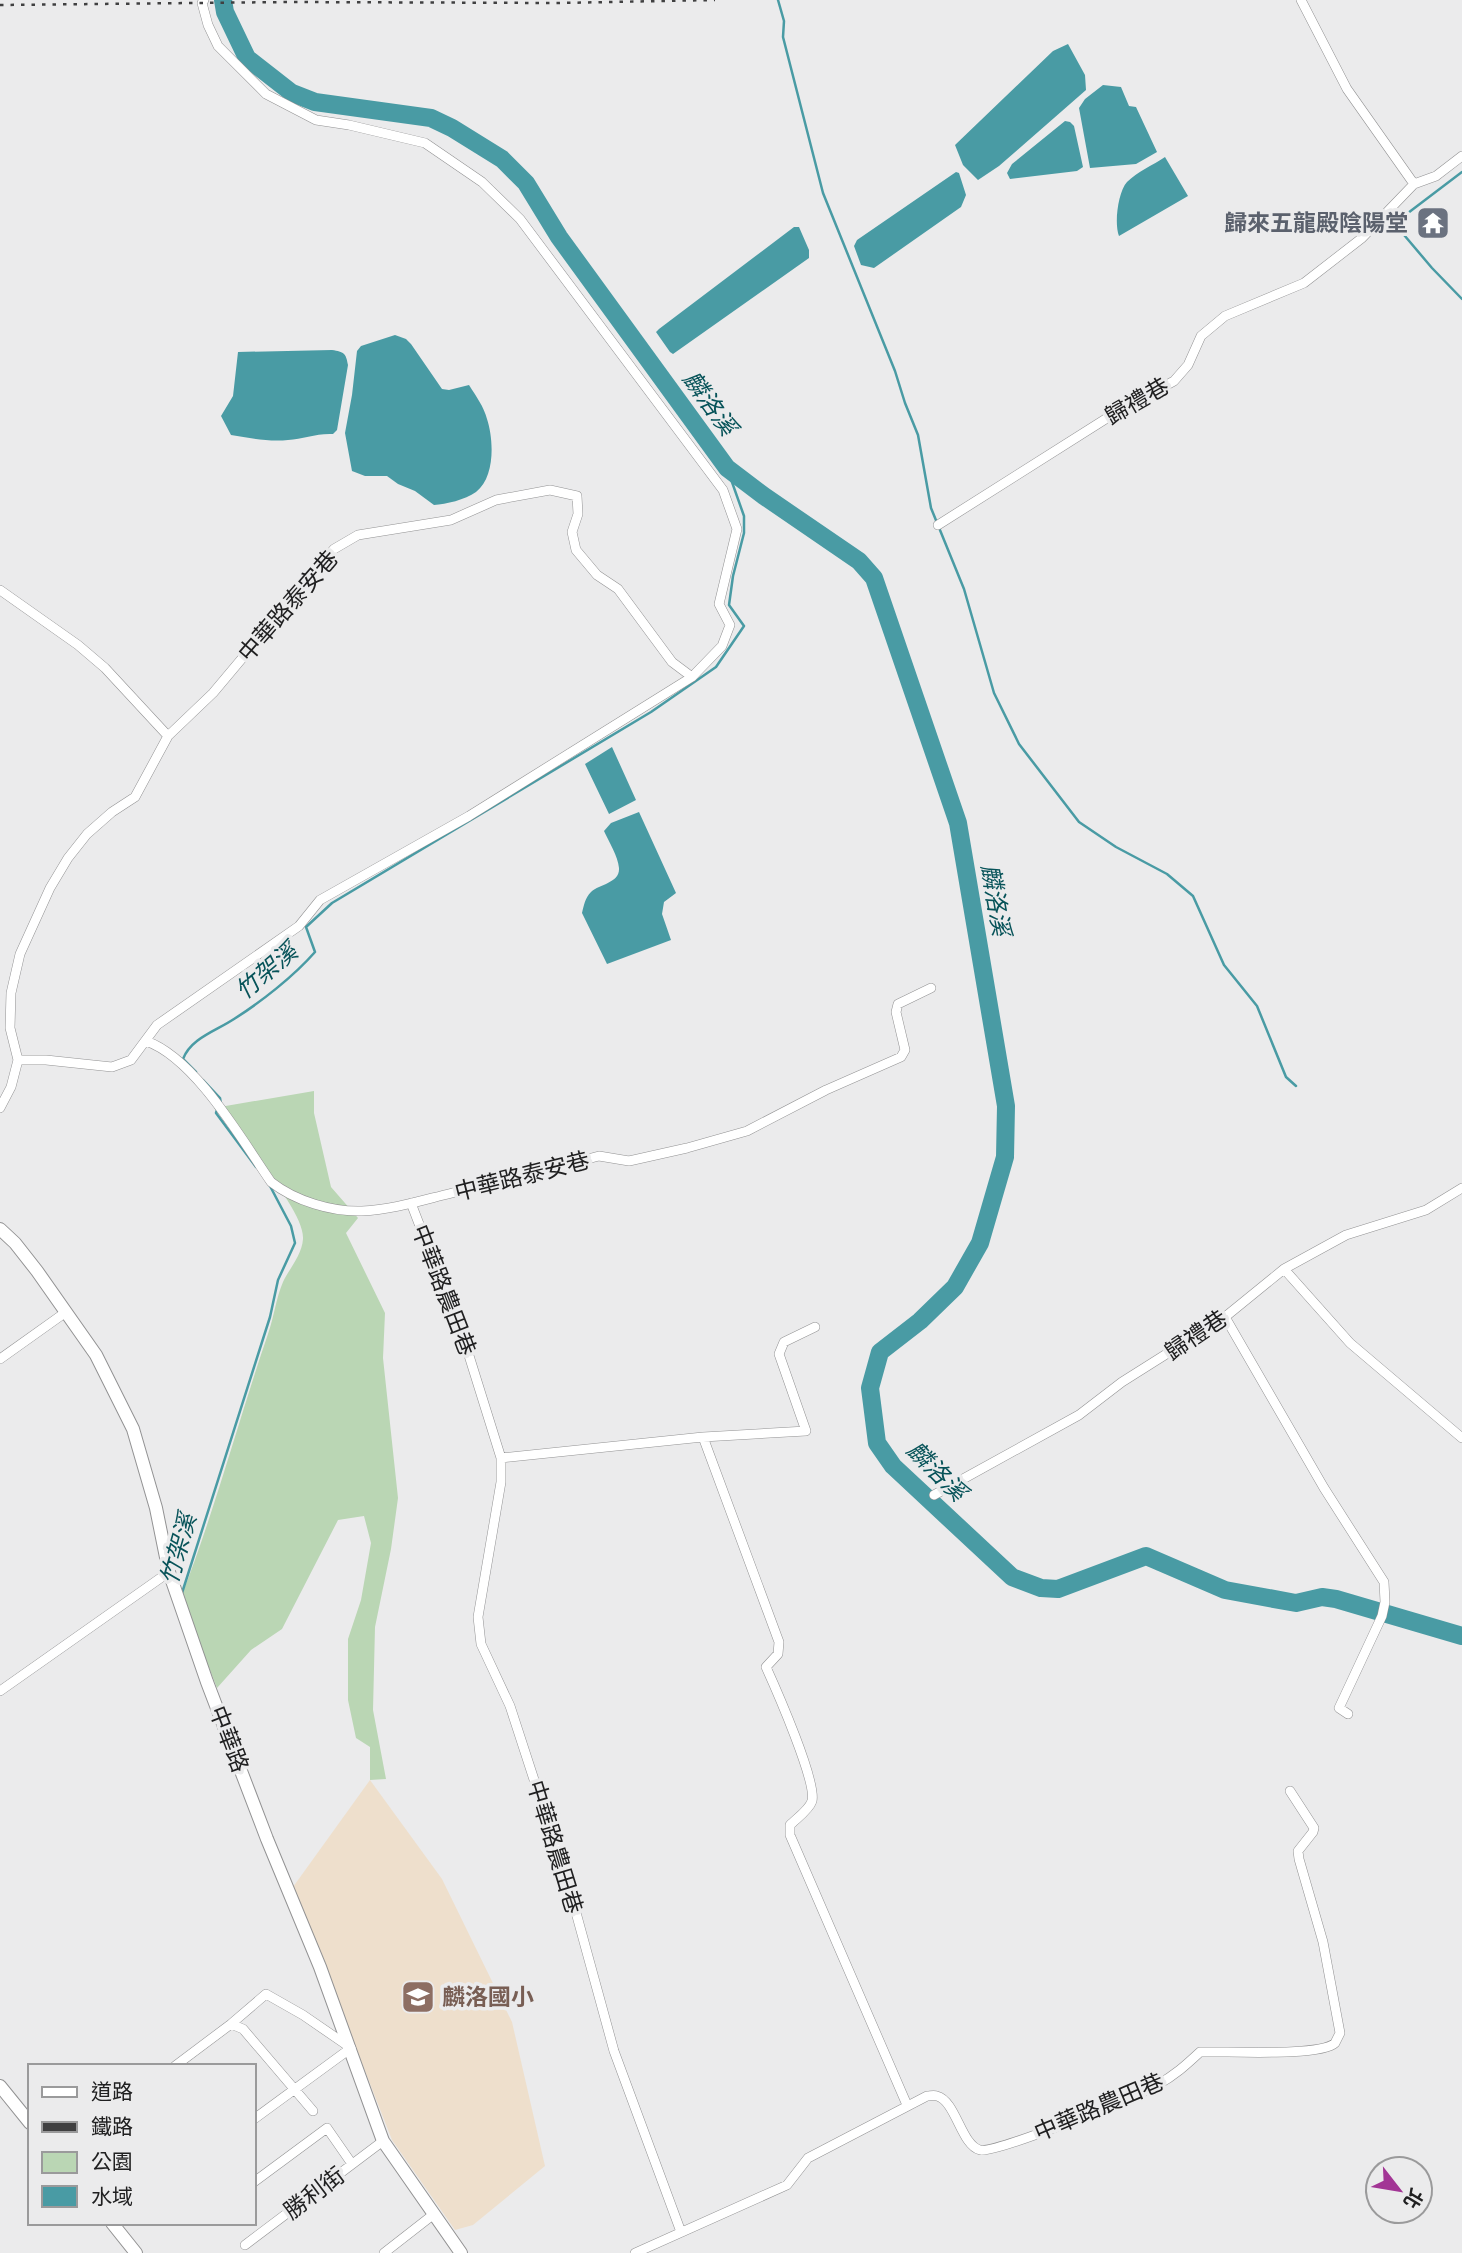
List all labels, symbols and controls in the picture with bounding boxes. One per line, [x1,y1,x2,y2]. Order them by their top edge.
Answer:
temple icon: 歸來五龍殿陰陽堂 [1414,204,1452,242]
place label: 歸來五龍殿陰陽堂 [1224,208,1408,238]
water label: 麟洛溪 [676,365,745,444]
street label: 歸禮巷 [1100,371,1174,431]
street label: 中華路泰安巷 [231,544,345,668]
water label: 麟洛溪 [974,862,1018,941]
water label: 竹架溪 [228,934,306,1006]
street label: 中華路泰安巷 [451,1145,593,1207]
street label: 中華路農田巷 [405,1220,483,1360]
street label: 歸禮巷 [1159,1303,1233,1367]
water label: 麟洛溪 [901,1435,976,1510]
water label: 竹架溪 [153,1507,204,1588]
street label: 中華路 [203,1701,255,1777]
street label: 中華路農田巷 [520,1777,590,1917]
school or university icon: 麟洛國小 [399,1978,437,2016]
place label: 麟洛國小 [442,1982,534,2012]
legend [28,2064,256,2225]
street label: 中華路農田巷 [1030,2066,1168,2148]
text: 道路 [91,2078,133,2105]
text: 鐵路 [91,2113,133,2140]
text: 公園 [91,2148,133,2175]
north arrow [1364,2155,1434,2225]
street label: 勝利街 [277,2160,351,2226]
text: 水域 [91,2183,133,2210]
text: 北 [1398,2184,1429,2213]

